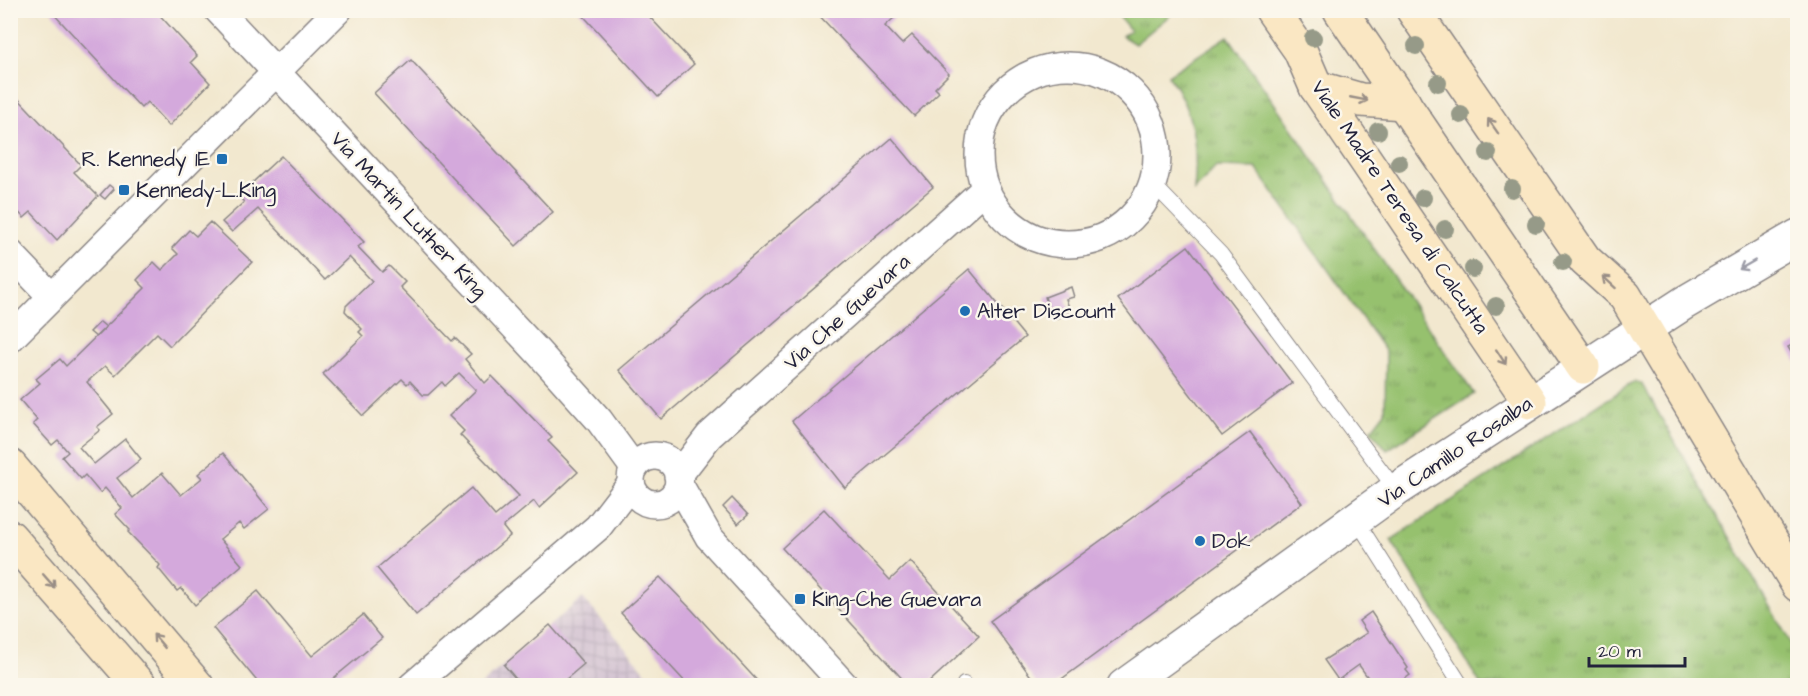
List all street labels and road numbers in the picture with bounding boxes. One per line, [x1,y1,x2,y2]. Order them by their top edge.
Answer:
street label: Viale Madre Teresa di Calcutta [1304,74,1496,340]
street label: Via Martin Luther King [322,125,494,306]
street label: Via Che Guevara [778,247,917,377]
street label: Via Camillo Rosalba [1372,389,1538,515]

